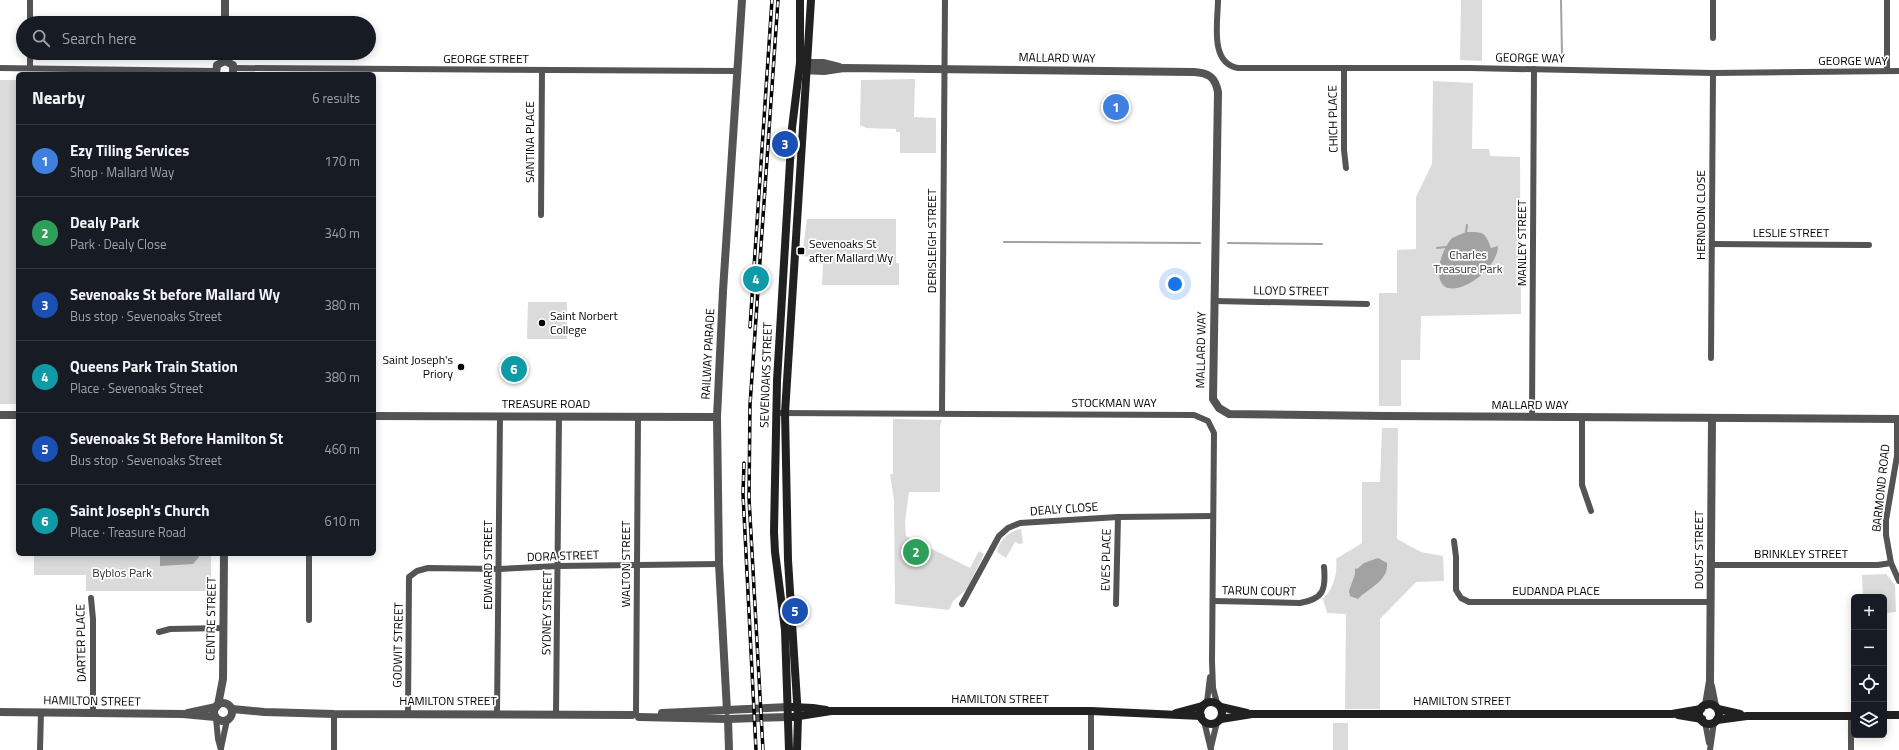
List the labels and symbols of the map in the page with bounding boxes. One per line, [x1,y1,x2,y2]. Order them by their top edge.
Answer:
street label: MALLARD WAY [1018,47,1096,68]
street label: GEORGE WAY [1495,47,1565,68]
street label: GEORGE STREET [443,49,530,68]
street label: GEORGE WAY [1818,51,1888,70]
street label: CHICH PLACE [1322,85,1343,153]
pin: 1 [1103,92,1129,122]
street label: SANTINA PLACE [520,101,539,183]
pin: 3 [772,129,798,159]
street label: HERNDON CLOSE [1691,170,1710,260]
street label: DERISLEIGH STREET [922,188,941,293]
street label: MANLEY STREET [1512,199,1531,286]
street label: LESLIE STREET [1753,223,1830,242]
place label: Sevenoaks St after Mallard Wy [809,234,893,267]
park label: Charles Treasure Park [1433,245,1503,278]
marker: Sevenoaks St after Mallard Wy [796,246,806,256]
pin: 4 [743,264,769,294]
your location [1165,274,1185,294]
street label: LLOYD STREET [1253,280,1330,301]
place label: Saint Norbert College [550,306,618,339]
street label: RAILWAY PARADE [696,307,719,400]
street label: MALLARD WAY [1190,311,1211,389]
marker: Saint Norbert College [537,318,547,328]
street label: SEVENOAKS STREET [754,321,777,428]
place label: Saint Joseph's Priory [383,350,453,383]
pin: 6 [501,354,527,384]
marker: Saint Joseph's Priory [456,362,466,372]
street label: STOCKMAN WAY [1071,393,1157,412]
street label: TREASURE ROAD [502,394,590,413]
street label: MALLARD WAY [1491,395,1569,414]
street label: BARMOND ROAD [1866,443,1895,533]
street label: DEALY CLOSE [1029,497,1099,520]
street label: DOUST STREET [1689,510,1708,589]
street label: EDWARD STREET [478,520,497,610]
street label: WALTON STREET [616,520,635,607]
street label: EVES PLACE [1095,528,1116,591]
pin: 2 [903,537,929,567]
street label: BRINKLEY STREET [1754,544,1849,563]
street label: DORA STREET [526,545,600,566]
park label: Byblos Park [92,563,152,582]
street label: SYDNEY STREET [536,570,557,655]
street label: CENTRE STREET [200,576,221,661]
street label: TARUN COURT [1222,580,1297,601]
street label: EUDANDA PLACE [1512,581,1600,600]
pin: 5 [782,596,808,626]
street label: GODWIT STREET [387,601,408,688]
street label: DARTER PLACE [70,603,91,682]
street label: HAMILTON STREET [951,689,1049,708]
street label: HAMILTON STREET [43,690,142,711]
street label: HAMILTON STREET [399,691,497,710]
street label: HAMILTON STREET [1413,691,1511,710]

